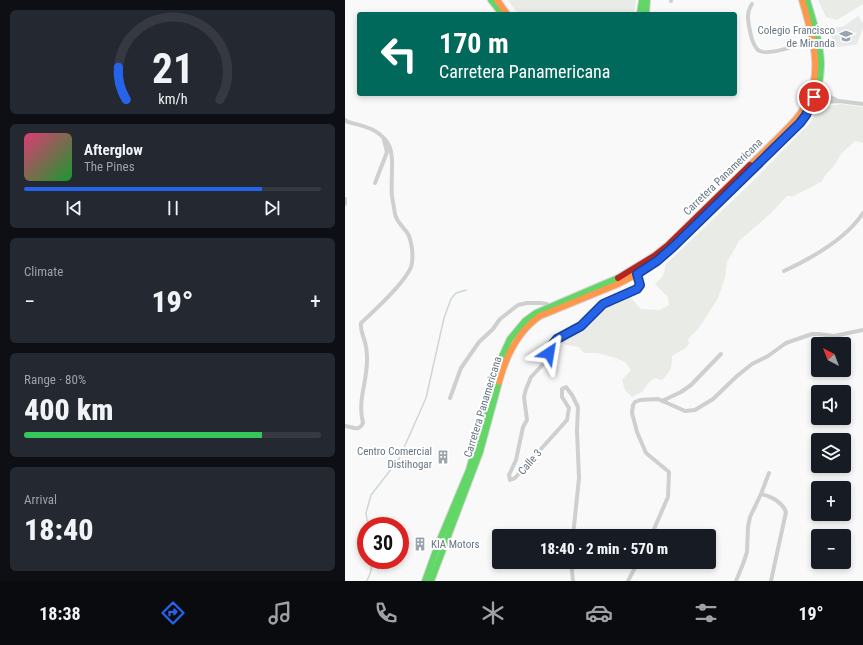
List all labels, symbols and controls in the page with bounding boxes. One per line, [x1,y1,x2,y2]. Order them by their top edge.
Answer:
place label: Colegio Francisco de Miranda [757,24,835,50]
text: 170 m [439,27,509,60]
icon: left [373,28,425,80]
school or university icon: Colegio Francisco de Miranda [838,28,854,44]
text: 21 [151,44,194,93]
text: Carretera Panamericana [439,61,610,82]
pin [797,80,831,114]
icon: arrive [803,86,825,108]
text: km/h [158,91,187,107]
street label: Carretera Panamericana [681,136,765,218]
text: Afterglow [84,141,143,159]
text: The Pines [84,159,135,174]
icon: previous [63,197,85,219]
icon: pause [162,197,184,219]
icon: next [261,197,283,219]
text: Climate [24,264,63,279]
text: 19° [151,284,194,319]
text: − [24,289,35,314]
text: + [310,289,321,314]
position arrow [528,332,570,374]
north arrow [811,337,851,377]
map controls [811,337,851,569]
street label: Carretera Panamericana [461,355,505,459]
text: Range · 80% [24,372,86,387]
button: sound [811,385,851,425]
text: 400 km [24,392,113,427]
button: layers [811,433,851,473]
place label: Centro Comercial Distihogar [357,445,433,471]
street label: Calle 3 [515,447,545,477]
building icon: Centro Comercial Distihogar [435,449,451,465]
button: + [811,481,851,521]
text: Arrival [24,492,57,507]
text: 18:40 [24,512,93,547]
speed limit sign: 30 [357,517,409,569]
button: − [811,529,851,569]
building icon: KIA Motors [412,536,428,552]
place label: KIA Motors [431,538,480,551]
text: 18:40 · 2 min · 570 m [540,540,668,558]
icon: directions [159,599,187,627]
icon: music [266,599,294,627]
icon: phone [372,599,400,627]
icon: climate [479,599,507,627]
icon: car [585,599,613,627]
icon: filters [692,599,720,627]
text: 18:38 [39,603,81,624]
text: 19° [798,603,824,624]

